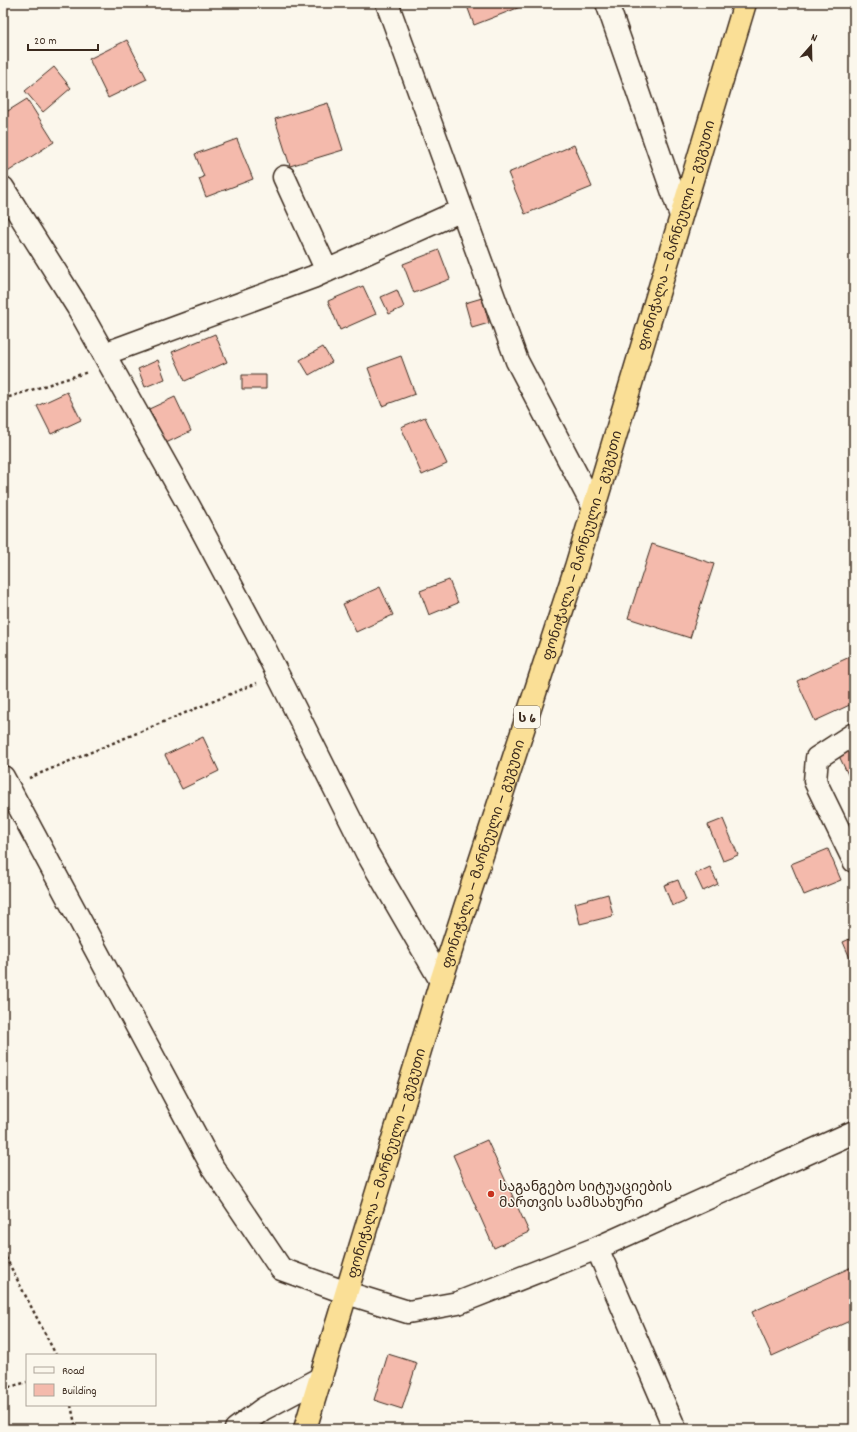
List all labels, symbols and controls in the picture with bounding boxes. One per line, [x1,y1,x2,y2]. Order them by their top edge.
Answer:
scale bar [28,26,98,52]
north arrow [791,26,831,66]
text: N [808,30,820,47]
text: 20 m [34,33,57,50]
street label: ფონიჭალა — მარნეული — გუგუთი [633,118,721,354]
street label: ფონიჭალა — მარნეული — გუგუთი [538,428,628,663]
road number: ს 6 [514,706,540,728]
street label: ფონიჭალა — მარნეული — გუგუთი [438,737,531,971]
street label: ფონიჭალა — მარნეული — გუგუთი [343,1046,432,1281]
place label: საგანგებო სიტუაციების მართვის სამსახური [499,1178,672,1214]
marker: საგანგებო სიტუაციების მართვის სამსახური [486,1189,496,1199]
legend [26,1354,156,1406]
text: Road [62,1363,84,1380]
text: Building [62,1383,97,1400]

